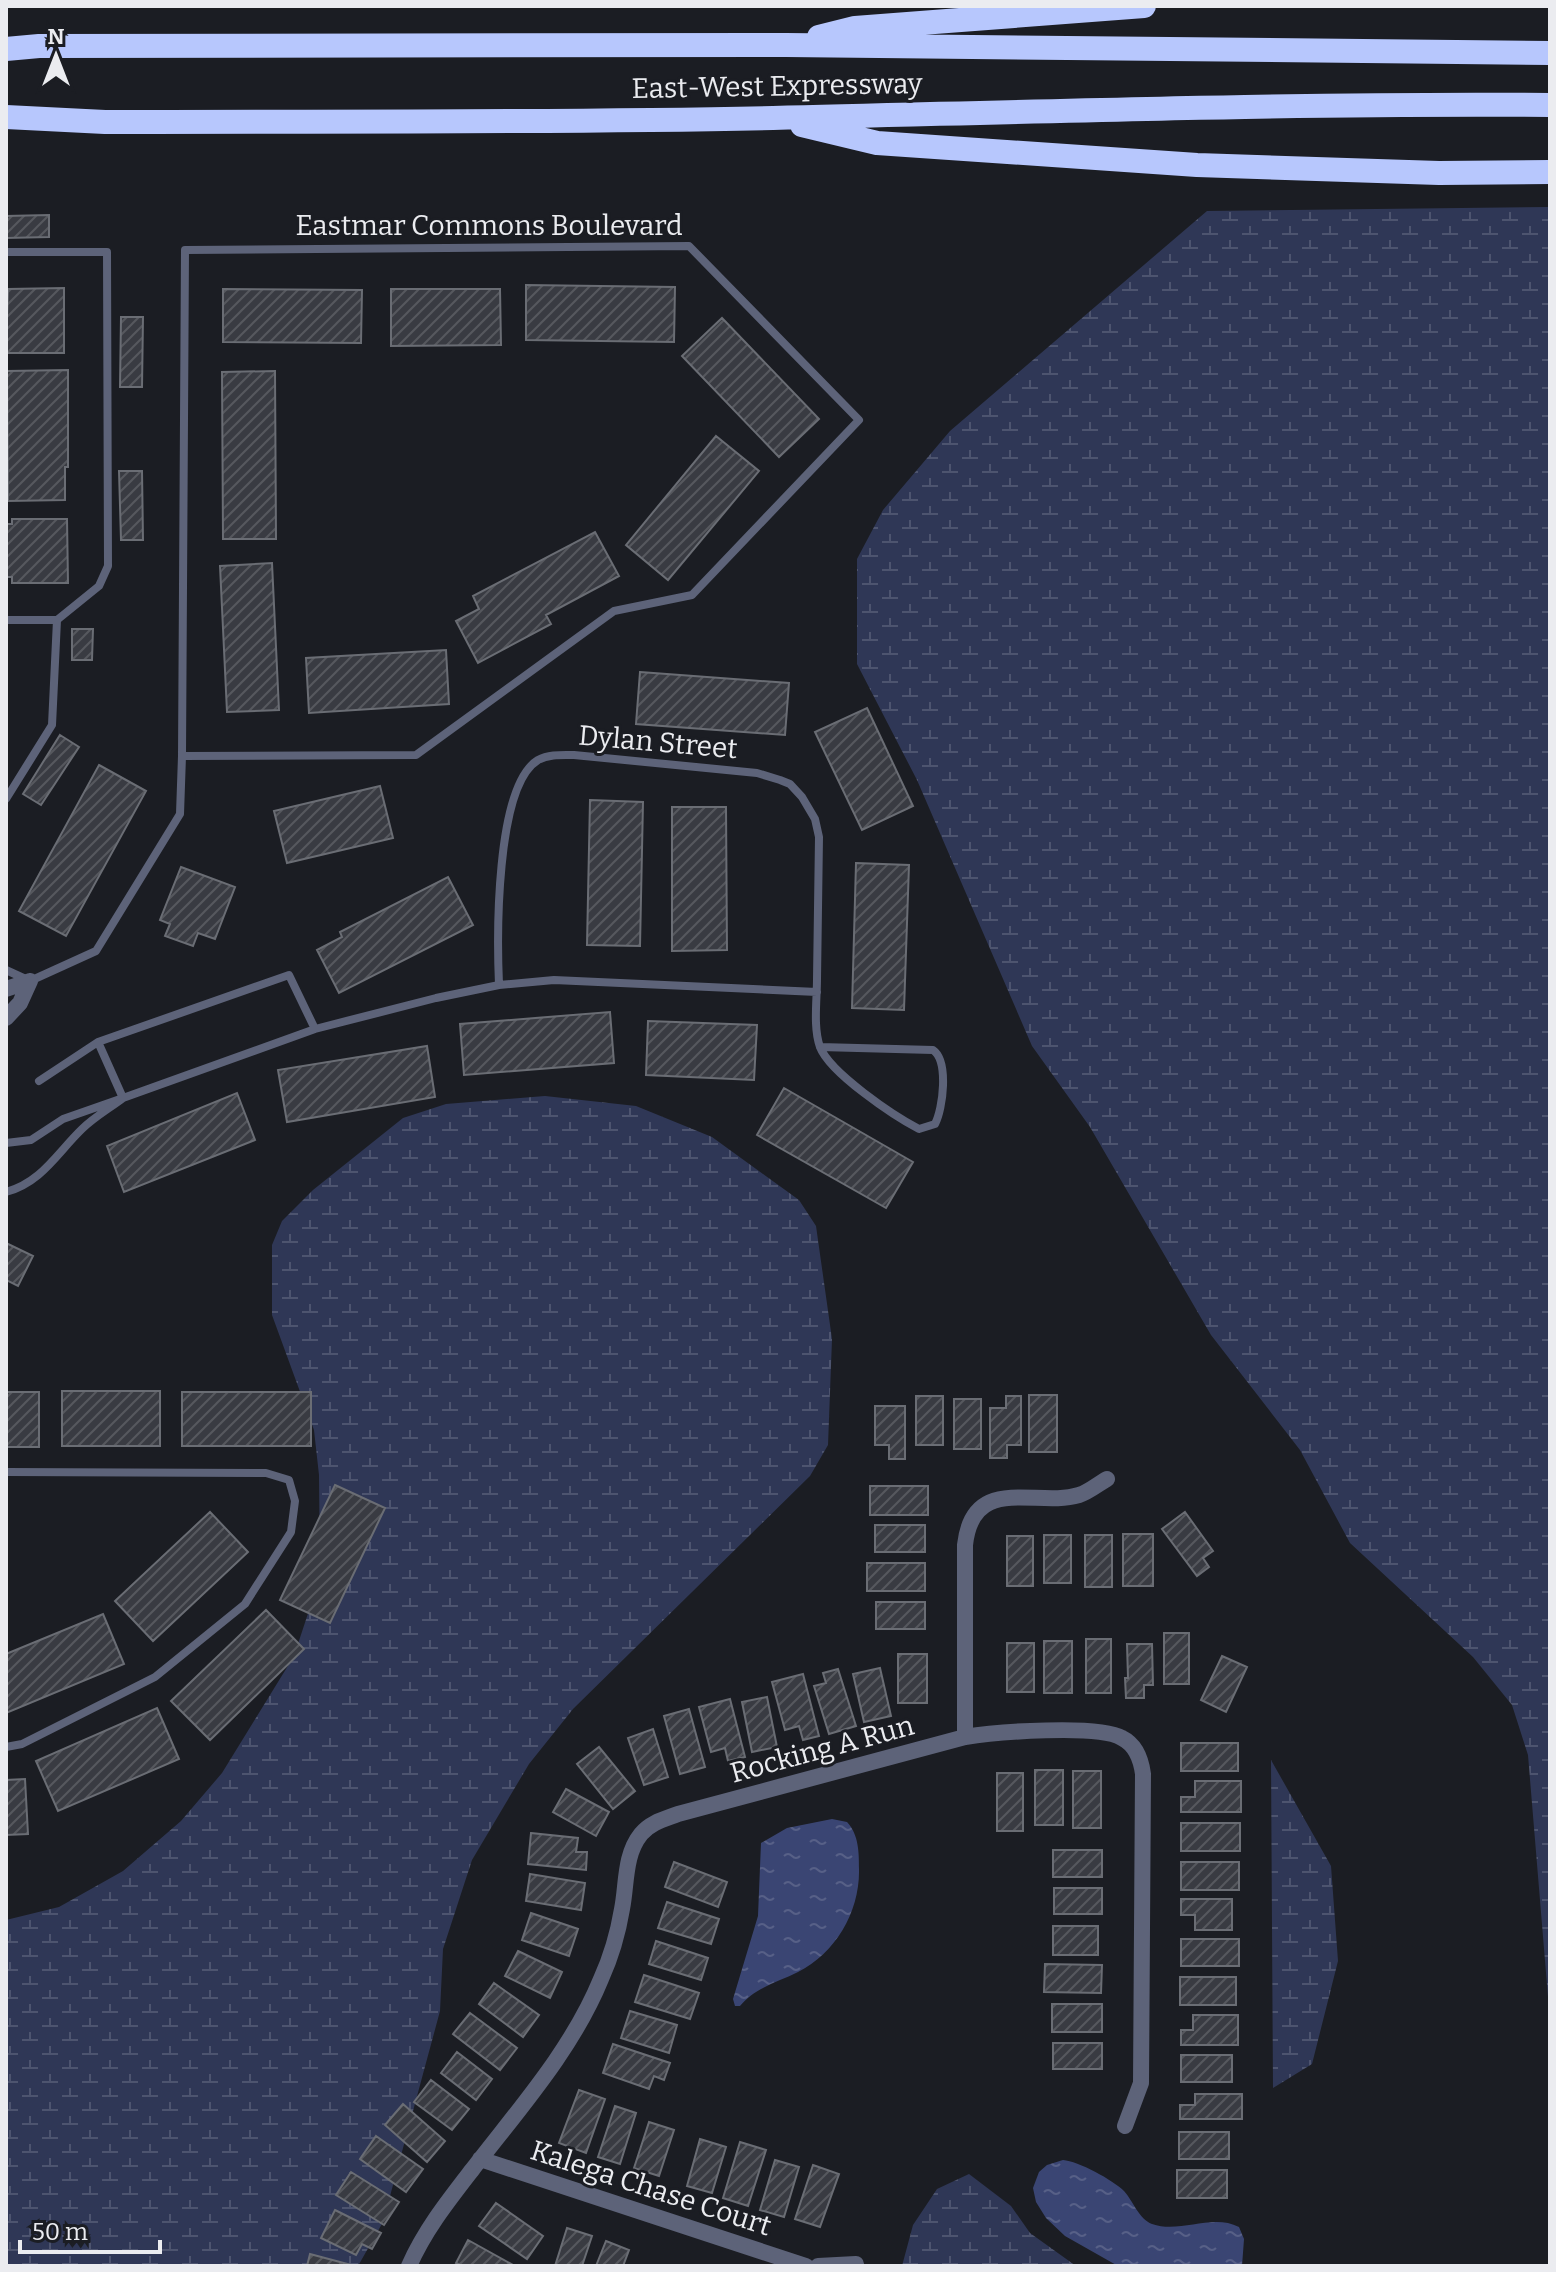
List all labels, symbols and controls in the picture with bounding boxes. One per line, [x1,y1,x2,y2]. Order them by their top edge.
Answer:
north arrow [16,16,96,96]
text: N [48,23,65,50]
street label: East-West Expressway [631,67,923,105]
street label: Eastmar Commons Boulevard [295,209,683,242]
street label: Dylan Street [577,719,739,765]
street label: Rocking A Run [726,1709,918,1789]
street label: Kalega Chase Court [526,2134,776,2242]
scale bar [20,2204,160,2254]
text: 50 m [32,2218,88,2246]

